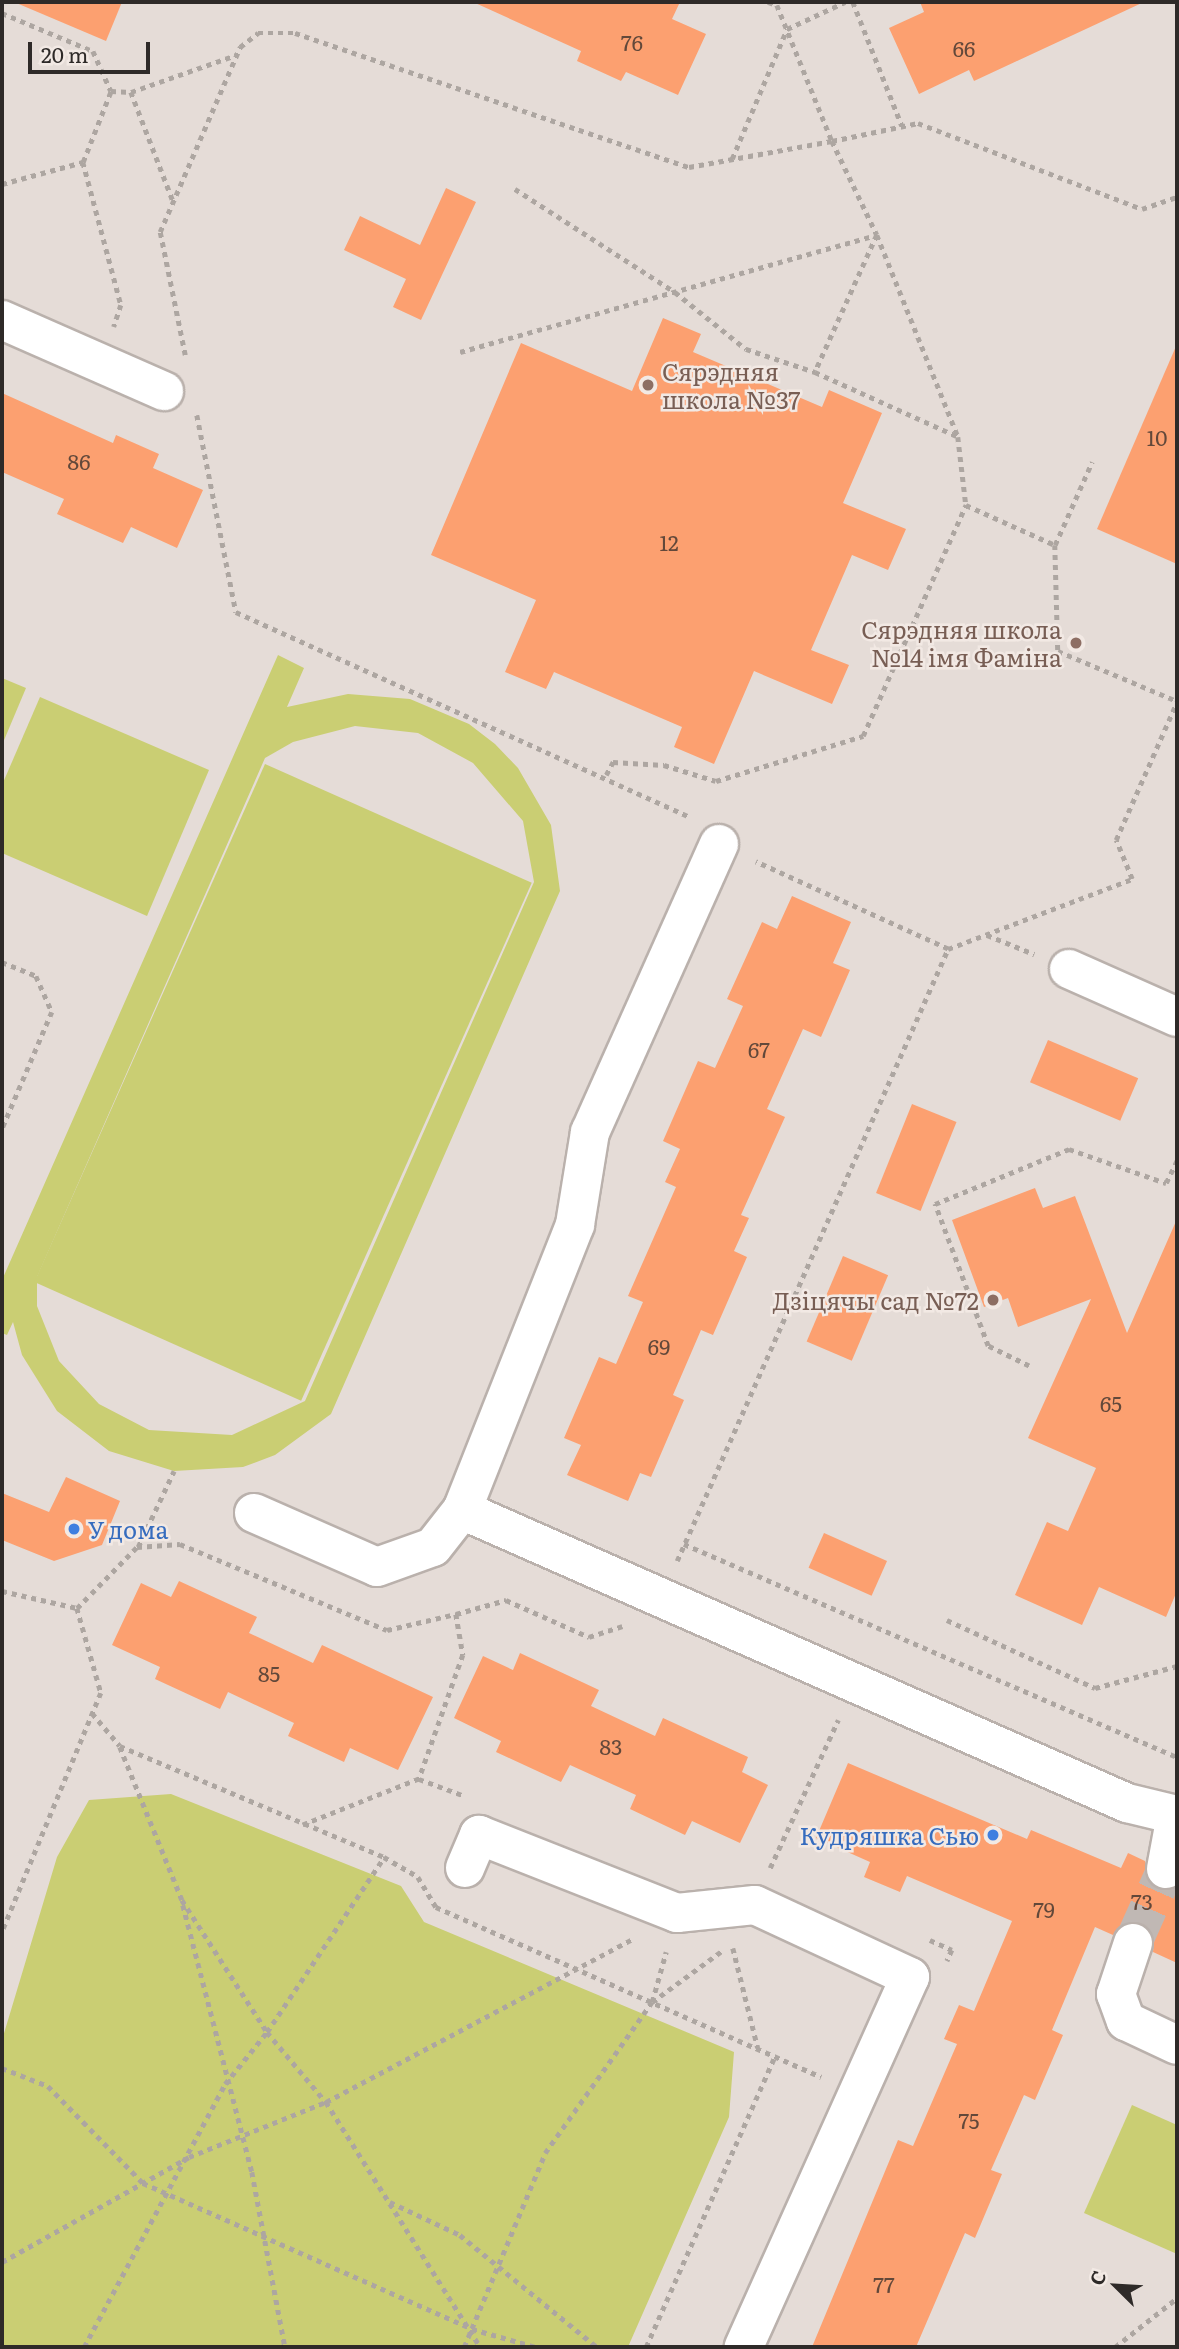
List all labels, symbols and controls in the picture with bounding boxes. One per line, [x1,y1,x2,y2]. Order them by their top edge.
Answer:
scale bar [32,28,154,72]
house number: 76 [621,29,643,55]
house number: 66 [953,35,975,61]
text: 20 m [41,38,88,69]
place label: Сярэдняя школа №37 [662,357,800,413]
marker: Сярэдняя школа №37 [640,377,656,393]
house number: 10 [1147,424,1167,450]
house number: 86 [68,448,90,474]
house number: 12 [659,529,679,555]
place label: Сярэдняя школа №14 імя Фаміна [861,615,1062,671]
marker: Сярэдняя школа №14 імя Фаміна [1068,635,1084,651]
house number: 67 [748,1036,770,1062]
place label: Дзіцячы сад №72 [773,1286,979,1314]
marker: Дзіцячы сад №72 [985,1292,1001,1308]
house number: 69 [648,1333,670,1359]
house number: 65 [1100,1390,1122,1416]
place label: У дома [88,1515,168,1543]
marker: У дома [66,1521,82,1537]
house number: 85 [258,1660,280,1686]
house number: 83 [600,1733,622,1759]
place label: Кудряшка Сью [799,1821,979,1849]
marker: Кудряшка Сью [985,1827,1001,1843]
house number: 73 [1131,1888,1153,1914]
house number: 79 [1033,1896,1055,1922]
house number: 75 [959,2107,979,2133]
north arrow [1081,2251,1151,2321]
text: С [1081,2266,1112,2289]
house number: 77 [873,2271,895,2297]

